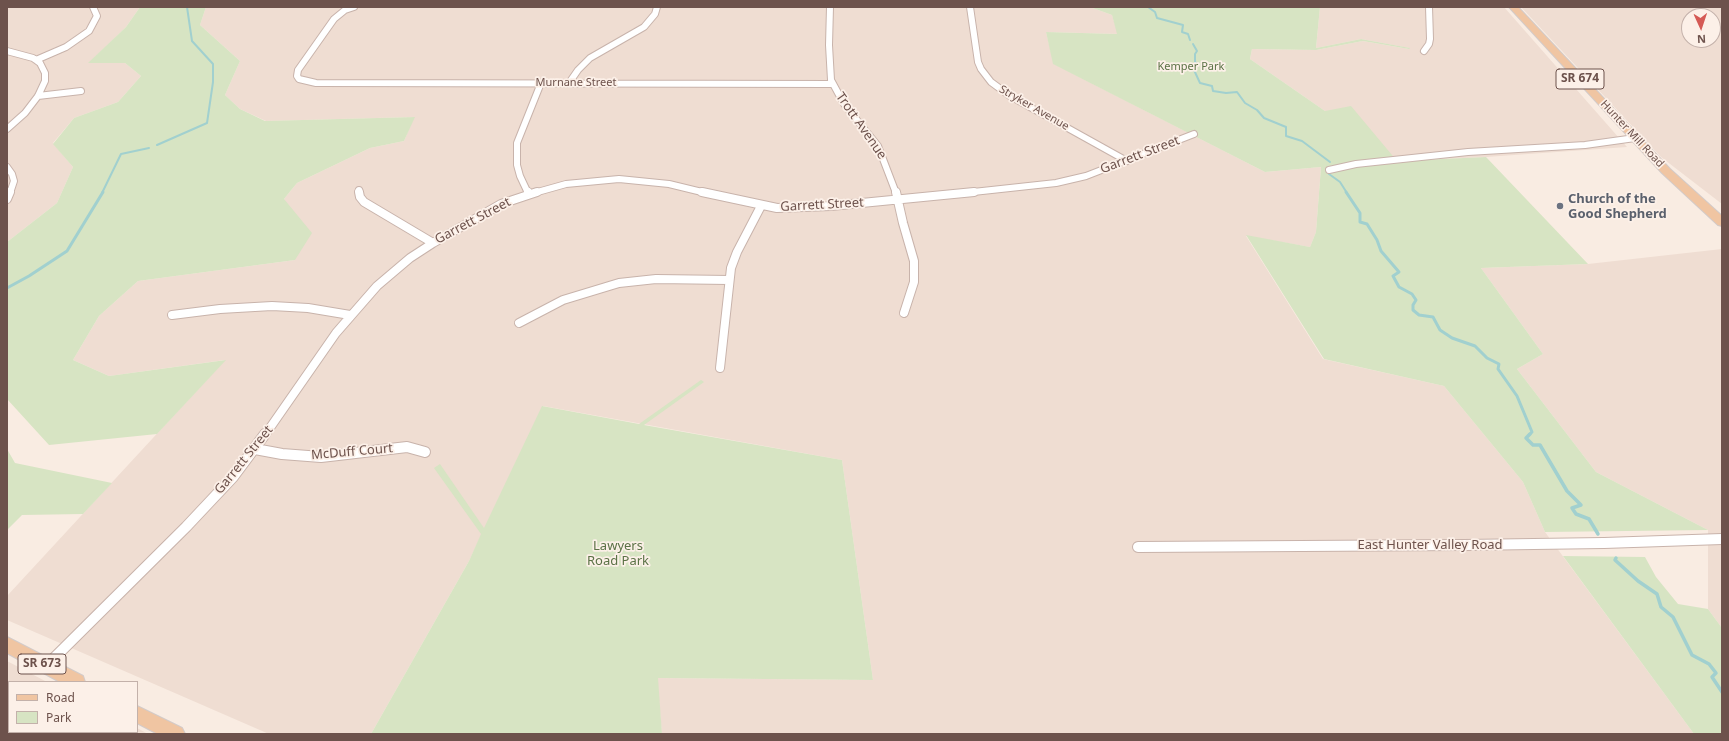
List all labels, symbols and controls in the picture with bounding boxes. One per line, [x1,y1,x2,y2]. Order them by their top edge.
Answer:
north arrow [1681,8,1721,48]
text: N [1697,32,1706,47]
park label: Kemper Park [1158,60,1224,74]
road number: SR 674 [1556,69,1604,89]
street label: Murnane Street [536,76,616,90]
street label: Stryker Avenue [997,83,1071,133]
street label: Trott Avenue [832,90,890,162]
street label: Hunter Mill Road [1597,98,1667,170]
street label: Garrett Street [1098,133,1182,177]
place label: Church of the Good Shepherd [1568,191,1667,222]
street label: Garrett Street [432,194,514,248]
street label: Garrett Street [780,195,864,215]
marker: Church of the Good Shepherd [1555,201,1565,211]
street label: Garrett Street [212,423,276,497]
street label: McDuff Court [310,441,394,463]
street label: East Hunter Valley Road [1357,537,1503,553]
park label: Lawyers Road Park [587,538,649,569]
road number: SR 673 [18,654,66,674]
legend [8,681,138,733]
text: Road [46,689,75,706]
text: Park [46,709,71,726]

